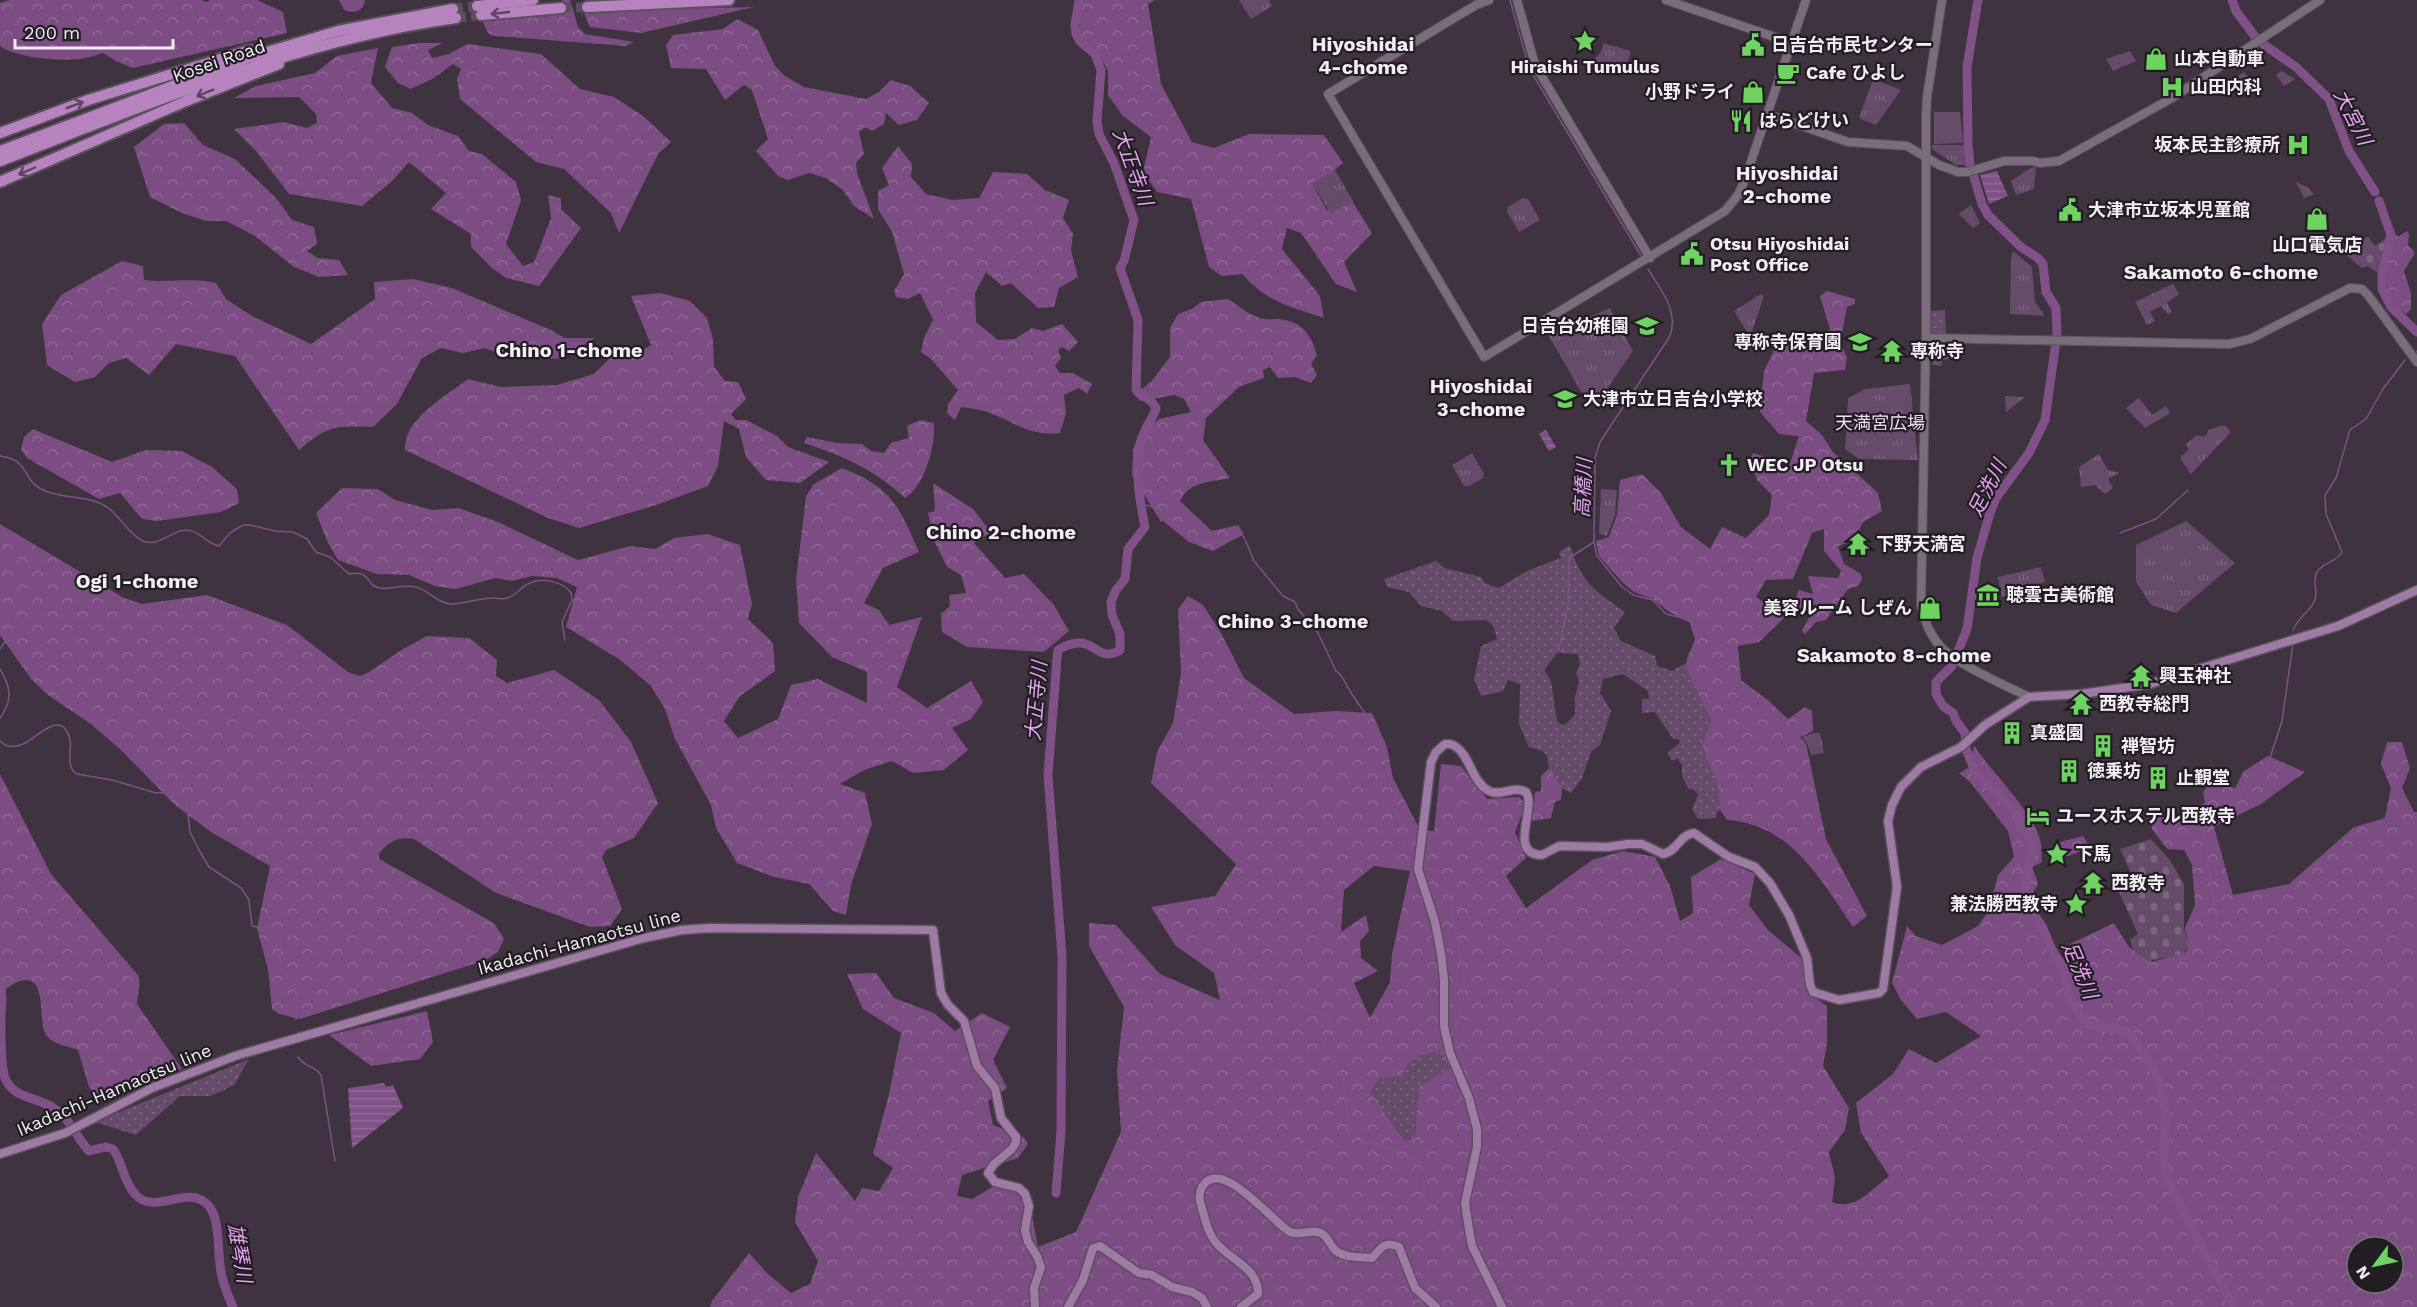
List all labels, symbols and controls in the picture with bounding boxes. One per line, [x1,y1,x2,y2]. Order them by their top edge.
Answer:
one-way arrow [490,8,510,19]
scale bar [15,12,172,50]
text: 200 m [24,22,80,43]
place icon: Hiraishi Tumulus [1572,28,1598,54]
district label: Hiyoshidai 4-chome [1312,32,1414,79]
public building icon: 日吉台市民センター [1740,32,1766,58]
place label: 日吉台市民センター [1771,34,1933,55]
street label: Kosei Road [170,35,268,86]
shop icon: 山本自動車 [2143,46,2169,72]
place label: 山本自動車 [2174,48,2264,69]
place label: Hiraishi Tumulus [1510,56,1660,77]
cafe icon: Cafe ひよし [1775,60,1801,86]
place label: Cafe ひよし [1806,62,1906,83]
hospital icon: 山田内科 [2159,74,2185,100]
place label: 山田内科 [2190,76,2262,97]
shop icon: 小野ドライ [1740,79,1766,105]
place label: 小野ドライ [1645,81,1735,102]
water label: 大宮川 [2329,85,2378,151]
one-way arrow [196,88,215,99]
one-way arrow [65,99,83,110]
restaurant icon: はらどけい [1728,108,1754,134]
place label: はらどけい [1759,110,1849,131]
water label: 大正寺川 [1108,125,1159,211]
hospital icon: 坂本民主診療所 [2285,132,2311,158]
place label: 坂本民主診療所 [2154,134,2280,155]
district label: Hiyoshidai 2-chome [1736,161,1838,208]
one-way arrow [18,166,36,178]
public building icon: 大津市立坂本児童館 [2057,197,2083,223]
place label: 大津市立坂本児童館 [2088,199,2250,220]
shop icon: 山口電気店 [2304,206,2330,232]
place label: Otsu Hiyoshidai Post Office [1710,233,1849,275]
place label: 山口電気店 [2272,234,2362,255]
public building icon: Otsu Hiyoshidai Post Office [1679,241,1705,267]
district label: Sakamoto 6-chome [2124,260,2318,284]
school or university icon: 日吉台幼稚園 [1634,313,1660,339]
place label: 日吉台幼稚園 [1521,315,1629,336]
school or university icon: 専称寺保育園 [1847,329,1873,355]
place label: 専称寺保育園 [1734,331,1842,352]
district label: Chino 1-chome [495,338,643,362]
temple icon: 専称寺 [1879,338,1905,364]
place label: 専称寺 [1910,340,1964,361]
district label: Hiyoshidai 3-chome [1430,374,1532,421]
school or university icon: 大津市立日吉台小学校 [1552,386,1578,412]
place label: 大津市立日吉台小学校 [1583,388,1763,409]
park label: 天満宮広場 [1835,412,1925,433]
church icon: WEC JP Otsu [1716,452,1742,478]
place label: WEC JP Otsu [1747,454,1863,475]
water label: 足洗川 [1963,454,2012,520]
water label: 高橋川 [1569,455,1597,519]
district label: Chino 2-chome [926,520,1076,544]
temple icon: 下野天満宮 [1845,531,1871,557]
place label: 下野天満宮 [1876,533,1966,554]
district label: Ogi 1-chome [76,569,198,593]
museum icon: 聴雲古美術館 [1975,582,2001,608]
place label: 聴雲古美術館 [2006,584,2114,605]
shop icon: 美容ルーム しぜん [1917,595,1943,621]
place label: 美容ルーム しぜん [1763,597,1912,618]
district label: Chino 3-chome [1218,609,1368,633]
district label: Sakamoto 8-chome [1797,643,1991,667]
water label: 大正寺川 [1021,658,1052,742]
temple icon: 興玉神社 [2128,663,2154,689]
place label: 興玉神社 [2159,665,2231,686]
temple icon: 西教寺総門 [2068,691,2094,717]
place label: 西教寺総門 [2099,693,2189,714]
building icon: 真盛園 [1999,720,2025,746]
place label: 真盛園 [2030,722,2084,743]
building icon: 禅智坊 [2090,733,2116,759]
place label: 禅智坊 [2121,735,2175,756]
building icon: 徳乗坊 [2056,758,2082,784]
place label: 徳乗坊 [2087,760,2141,781]
building icon: 止覲堂 [2145,765,2171,791]
place label: 止覲堂 [2176,767,2230,788]
hotel icon: ユースホステル西教寺 [2025,803,2051,829]
place label: ユースホステル西教寺 [2056,805,2235,826]
place icon: 下馬 [2044,841,2070,867]
place label: 下馬 [2075,843,2111,864]
temple icon: 西教寺 [2080,870,2106,896]
place label: 西教寺 [2111,872,2165,893]
place icon: 兼法勝西教寺 [2063,891,2089,917]
place label: 兼法勝西教寺 [1950,893,2058,914]
street label: Ikadachi-Hamaotsu line [475,904,683,979]
water label: 足洗川 [2057,938,2104,1004]
street label: Ikadachi-Hamaotsu line [13,1039,214,1140]
water label: 雄琴川 [223,1221,257,1287]
north arrow [2345,1235,2405,1295]
text: N [2352,1263,2374,1283]

